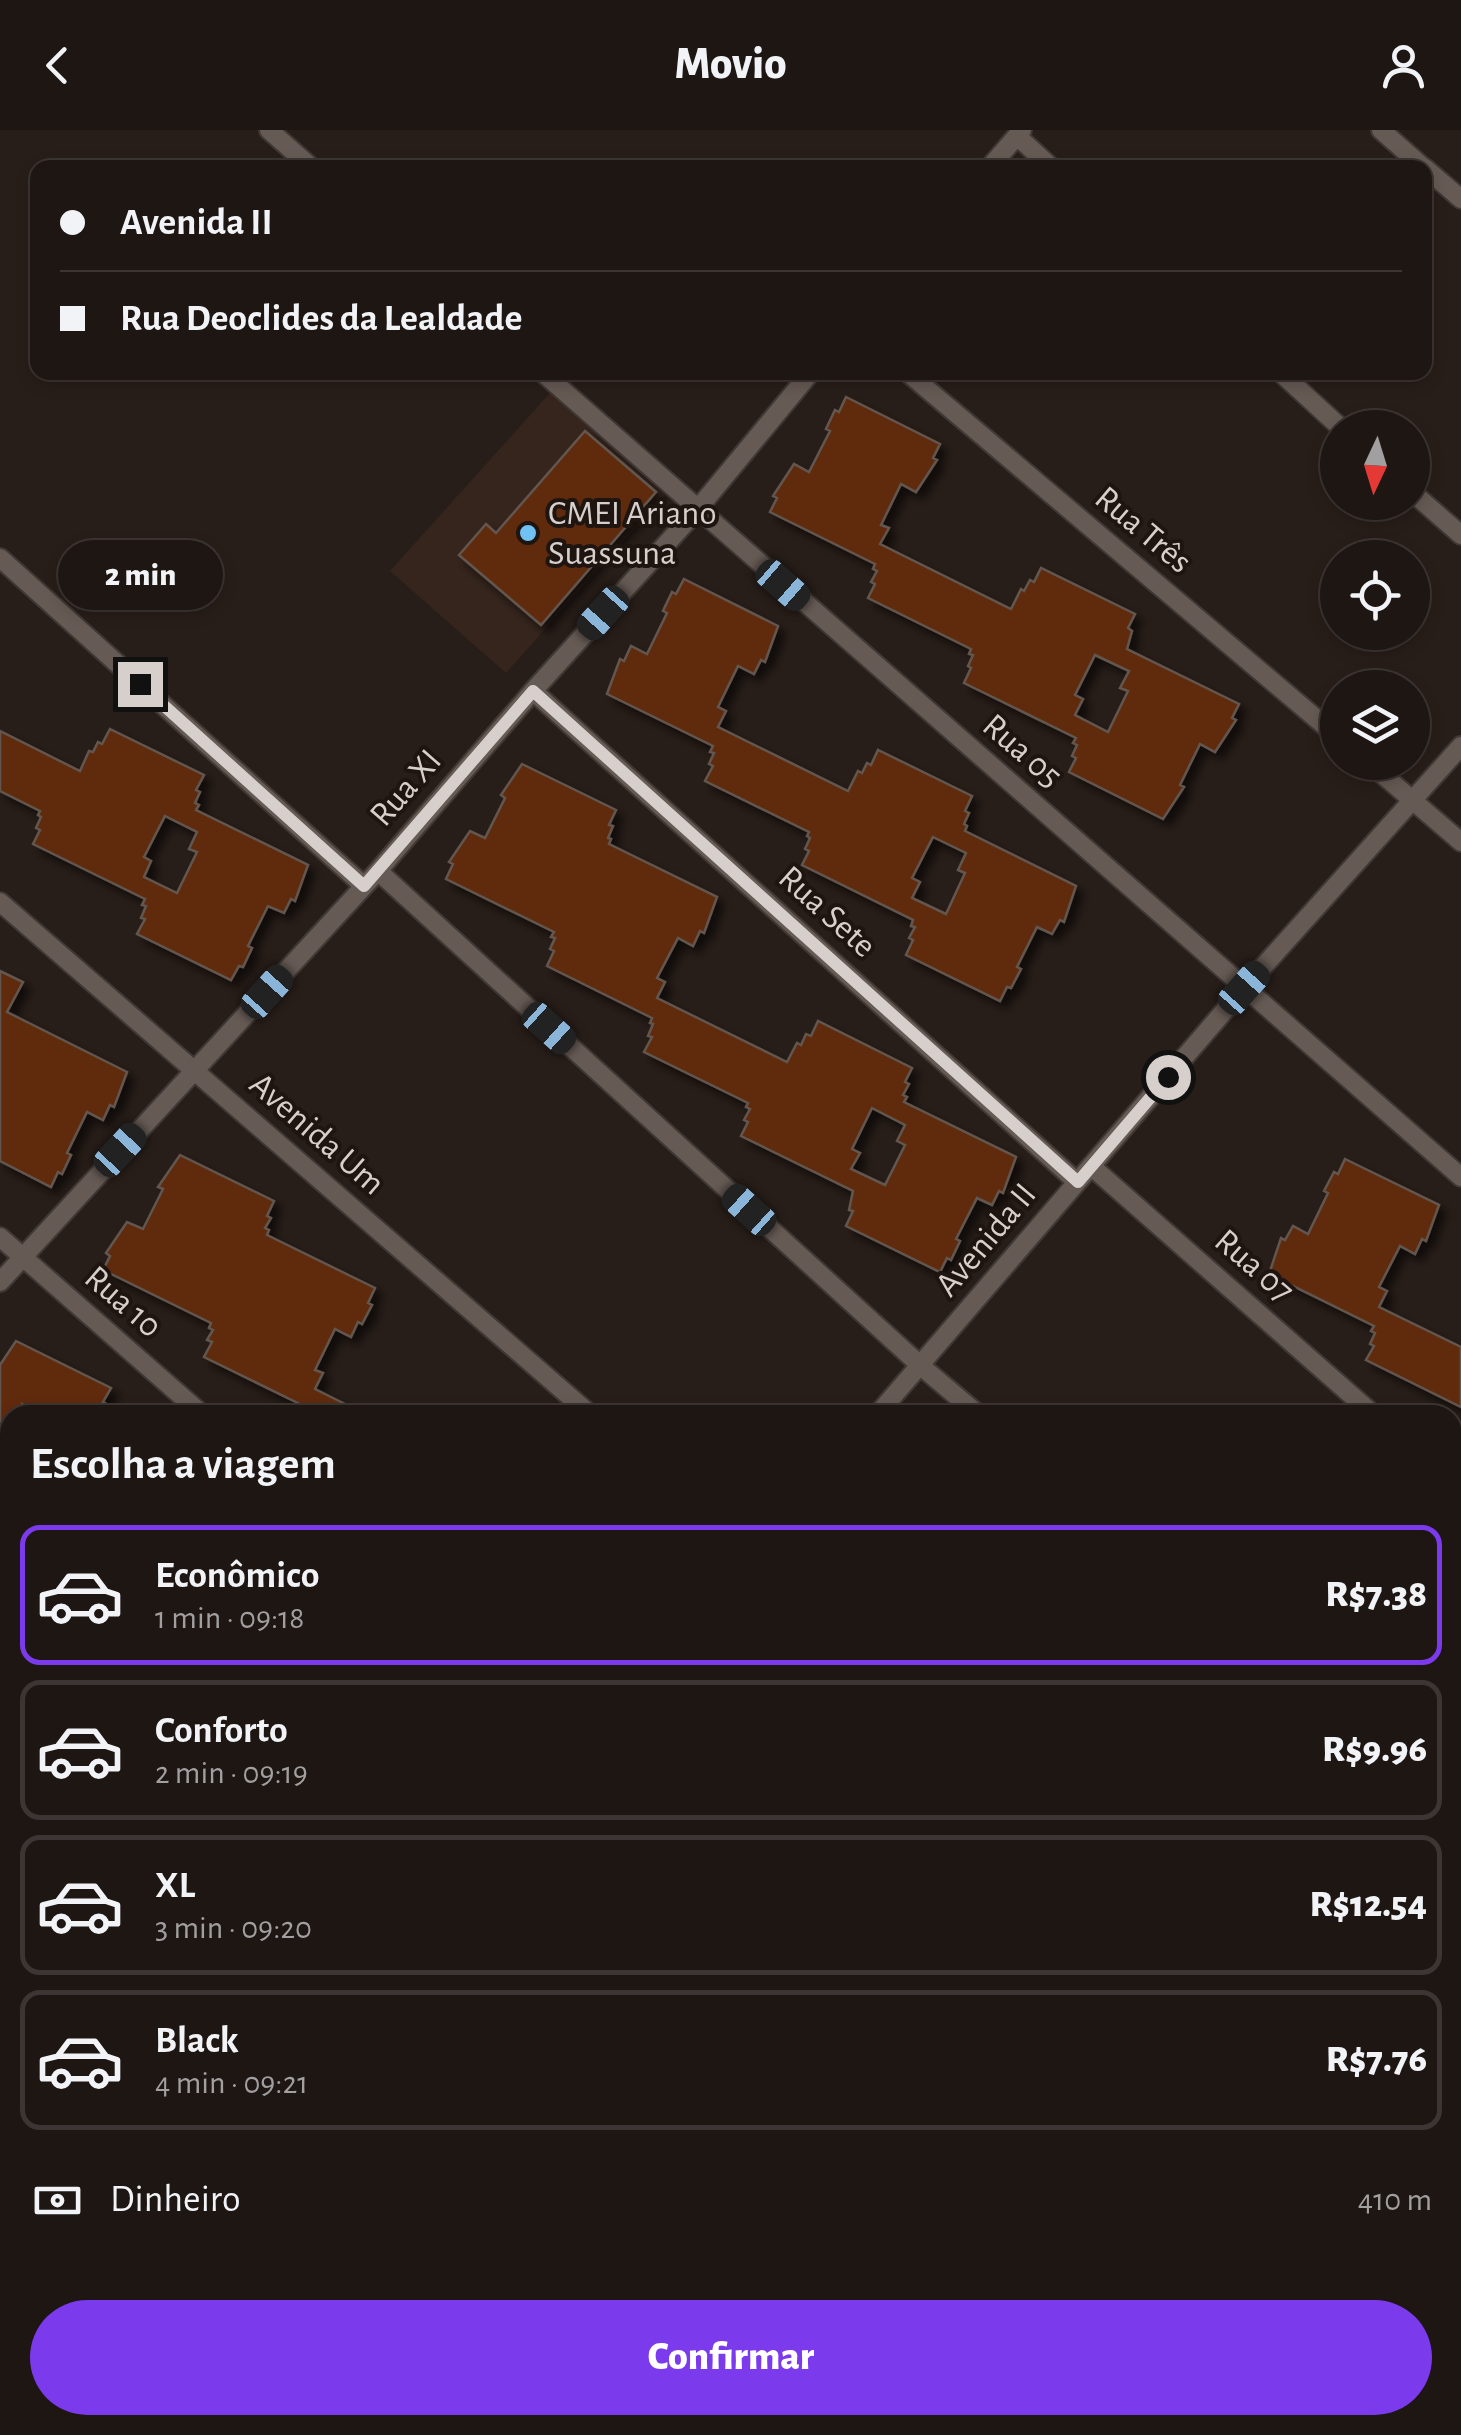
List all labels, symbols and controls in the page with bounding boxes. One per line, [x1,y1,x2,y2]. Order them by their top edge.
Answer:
icon: back [30,38,85,93]
icon: person [1376,38,1431,93]
text: Movio [674,42,787,87]
text: Avenida II [120,204,273,242]
text: Rua Deoclides da Lealdade [120,300,522,338]
north arrow [1320,410,1430,520]
map controls [1320,410,1430,780]
street label: Rua Três [1088,480,1198,580]
place label: CMEI Ariano Suassuna [548,496,717,571]
marker: CMEI Ariano Suassuna [517,522,539,544]
callout: 2 min [58,539,222,609]
button: locate [1320,540,1430,650]
car [751,554,815,616]
text: 2 min [105,559,176,591]
car [572,581,634,645]
route end [118,662,163,707]
button: layers [1320,670,1430,780]
street label: Rua 05 [976,708,1068,794]
street label: Rua XI [364,743,448,833]
street label: Rua Sete [772,860,882,964]
car [1213,956,1275,1020]
car [236,960,298,1024]
car [517,997,581,1059]
route start [1146,1055,1191,1100]
street label: Avenida Um [243,1066,391,1202]
car [89,1118,151,1182]
street label: Avenida II [929,1177,1043,1303]
car [717,1179,781,1241]
street label: Rua 07 [1208,1223,1300,1309]
street label: Rua 10 [78,1260,168,1344]
text: Escolha a viagem [30,1442,336,1487]
icon: car [35,1550,125,1640]
text: Econômico [155,1557,319,1595]
text: R$7.38 [1325,1576,1427,1614]
text: 1 min · 09:18 [155,1602,304,1634]
icon: car [35,1705,125,1795]
text: Conforto [155,1712,288,1750]
text: R$9.96 [1322,1731,1427,1769]
text: 2 min · 09:19 [155,1757,308,1789]
icon: car [35,1860,125,1950]
text: XL [155,1867,195,1905]
text: R$12.54 [1310,1886,1427,1924]
text: 3 min · 09:20 [155,1912,312,1944]
icon: car [35,2015,125,2105]
text: Black [155,2022,239,2060]
text: R$7.76 [1326,2041,1427,2079]
text: 4 min · 09:21 [155,2067,308,2099]
icon: cash [30,2173,85,2228]
text: Dinheiro [110,2181,241,2219]
text: 410 m [1358,2184,1432,2216]
button: Confirmar [30,2300,1432,2415]

